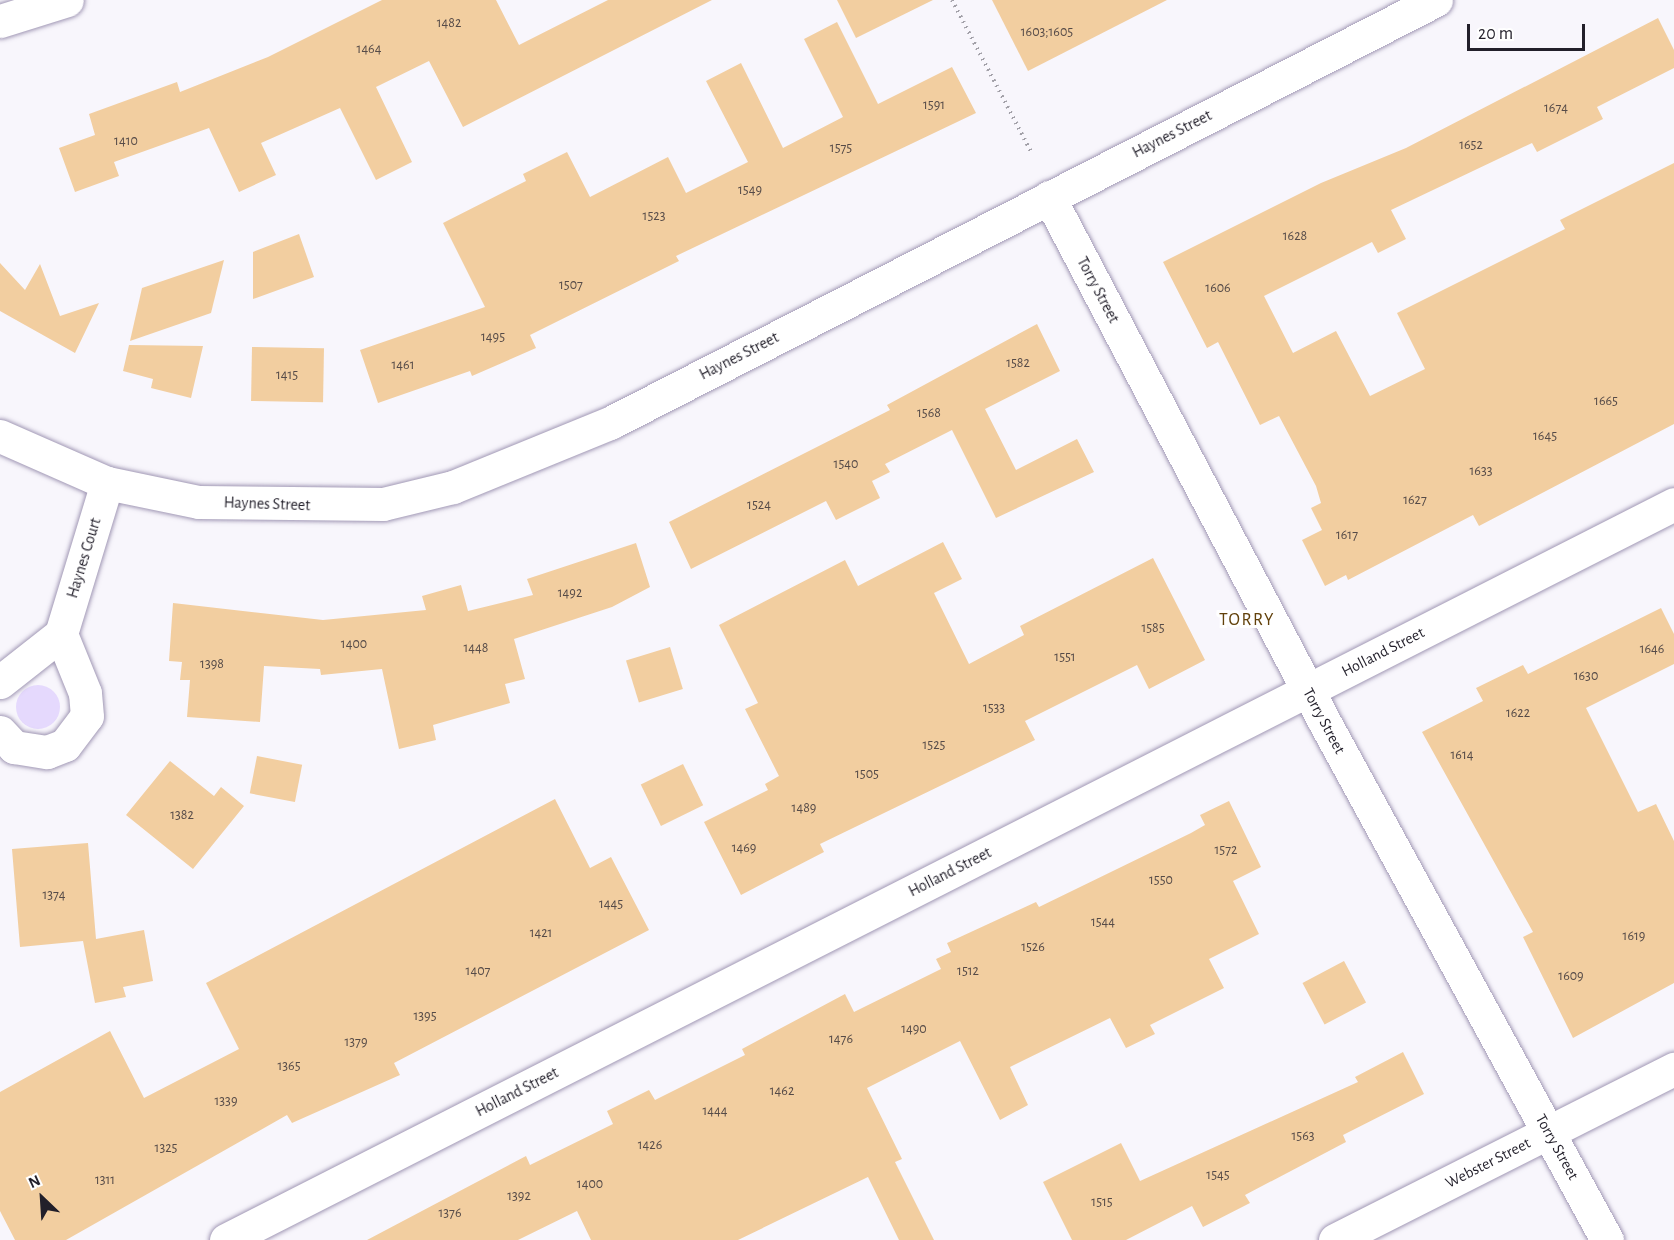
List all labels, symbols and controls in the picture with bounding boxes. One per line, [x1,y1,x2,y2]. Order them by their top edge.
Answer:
scale bar [1470,12,1588,50]
house number: 1482 [437,15,461,31]
house number: 1603;1605 [1021,24,1073,40]
text: 20 m [1478,25,1513,43]
house number: 1464 [357,41,381,57]
house number: 1591 [923,97,945,113]
house number: 1674 [1544,100,1568,116]
street label: Haynes Street [1129,106,1215,162]
house number: 1410 [114,133,138,149]
house number: 1652 [1459,137,1483,153]
house number: 1575 [830,140,852,156]
house number: 1549 [738,182,762,198]
house number: 1523 [643,208,665,224]
house number: 1628 [1283,228,1307,244]
street label: Torry Street [1073,254,1123,326]
house number: 1507 [559,277,583,293]
house number: 1606 [1205,280,1231,296]
street label: Haynes Street [696,328,782,384]
house number: 1495 [481,329,505,345]
house number: 1582 [1006,355,1030,371]
house number: 1461 [392,357,414,373]
house number: 1415 [276,367,298,383]
house number: 1665 [1594,393,1618,409]
house number: 1568 [917,405,941,421]
house number: 1645 [1533,428,1557,444]
house number: 1540 [834,456,858,472]
house number: 1633 [1470,463,1492,479]
house number: 1627 [1403,492,1427,508]
street label: Haynes Street [223,493,311,515]
house number: 1524 [747,497,771,513]
street label: Haynes Court [63,516,105,600]
house number: 1617 [1336,527,1358,543]
house number: 1492 [558,585,582,601]
district label: TORRY [1219,609,1275,631]
house number: 1585 [1141,620,1165,636]
street label: Holland Street [1338,623,1428,681]
house number: 1400 [341,636,367,652]
house number: 1448 [464,640,488,656]
house number: 1646 [1640,641,1664,657]
house number: 1551 [1054,649,1076,665]
house number: 1398 [200,656,224,672]
house number: 1630 [1574,668,1598,684]
street label: Torry Street [1299,685,1349,757]
house number: 1533 [983,700,1005,716]
house number: 1622 [1506,705,1530,721]
house number: 1525 [923,737,945,753]
house number: 1614 [1451,747,1473,763]
house number: 1505 [855,766,879,782]
house number: 1489 [792,800,816,816]
house number: 1382 [170,807,194,823]
house number: 1469 [732,840,756,856]
house number: 1572 [1215,842,1237,858]
street label: Holland Street [905,843,995,901]
house number: 1550 [1149,872,1173,888]
house number: 1374 [42,887,66,903]
house number: 1445 [599,896,623,912]
house number: 1544 [1091,914,1115,930]
house number: 1421 [530,925,552,941]
house number: 1619 [1623,928,1645,944]
house number: 1526 [1021,939,1045,955]
house number: 1407 [466,963,490,979]
house number: 1512 [957,963,979,979]
house number: 1609 [1558,968,1584,984]
house number: 1395 [413,1008,437,1024]
house number: 1490 [901,1021,927,1037]
house number: 1476 [829,1031,853,1047]
house number: 1379 [344,1034,368,1050]
house number: 1365 [277,1058,301,1074]
street label: Holland Street [472,1063,562,1121]
house number: 1462 [770,1083,794,1099]
house number: 1339 [215,1093,237,1109]
house number: 1444 [702,1103,728,1119]
street label: Torry Street [1531,1111,1583,1183]
house number: 1563 [1291,1128,1315,1144]
street label: Webster Street [1442,1133,1534,1193]
house number: 1426 [638,1137,662,1153]
house number: 1325 [155,1140,177,1156]
house number: 1545 [1206,1167,1230,1183]
north arrow [12,1168,72,1228]
text: N [26,1172,43,1191]
house number: 1311 [95,1172,115,1188]
house number: 1400 [577,1176,603,1192]
house number: 1392 [507,1188,531,1204]
house number: 1515 [1091,1194,1113,1210]
house number: 1376 [438,1205,462,1221]

